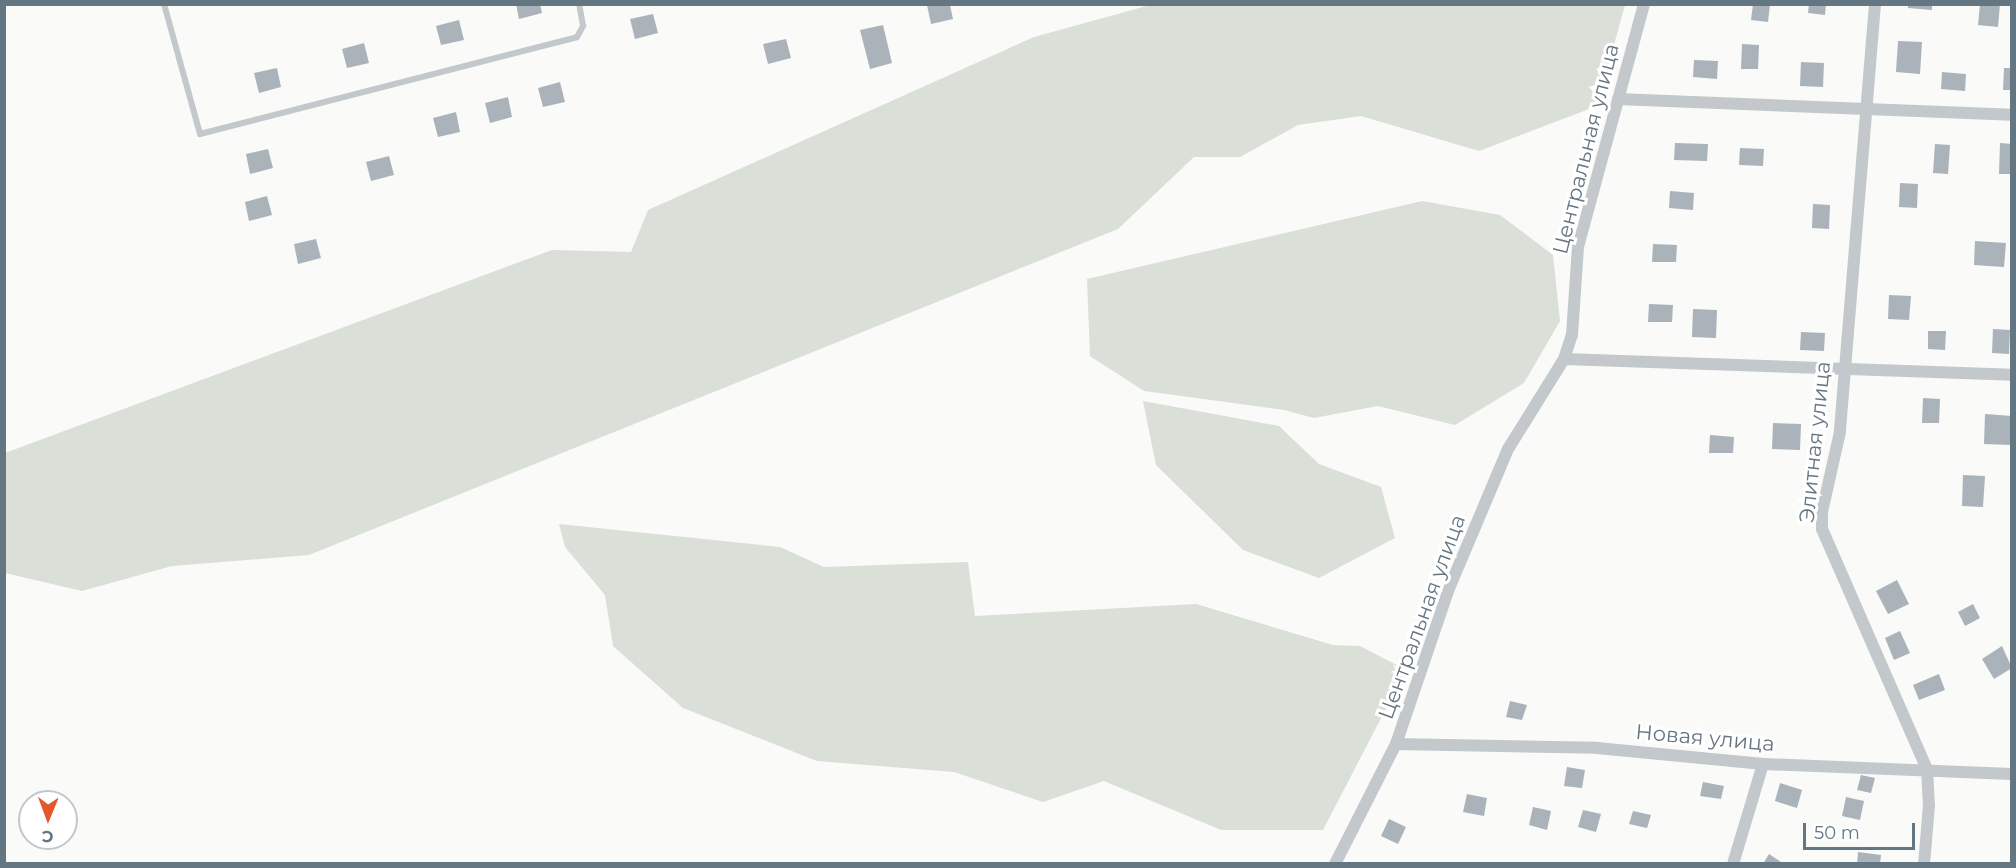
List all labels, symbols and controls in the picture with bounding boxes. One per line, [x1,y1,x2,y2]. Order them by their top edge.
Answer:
street label: Центральная улица [1548,41,1624,257]
street label: Элитная улица [1794,360,1836,524]
street label: Центральная улица [1373,511,1471,723]
street label: Новая улица [1634,719,1776,757]
north arrow [18,790,78,850]
scale bar [1806,811,1918,849]
text: 50 m [1814,822,1860,844]
text: С [42,827,54,846]

